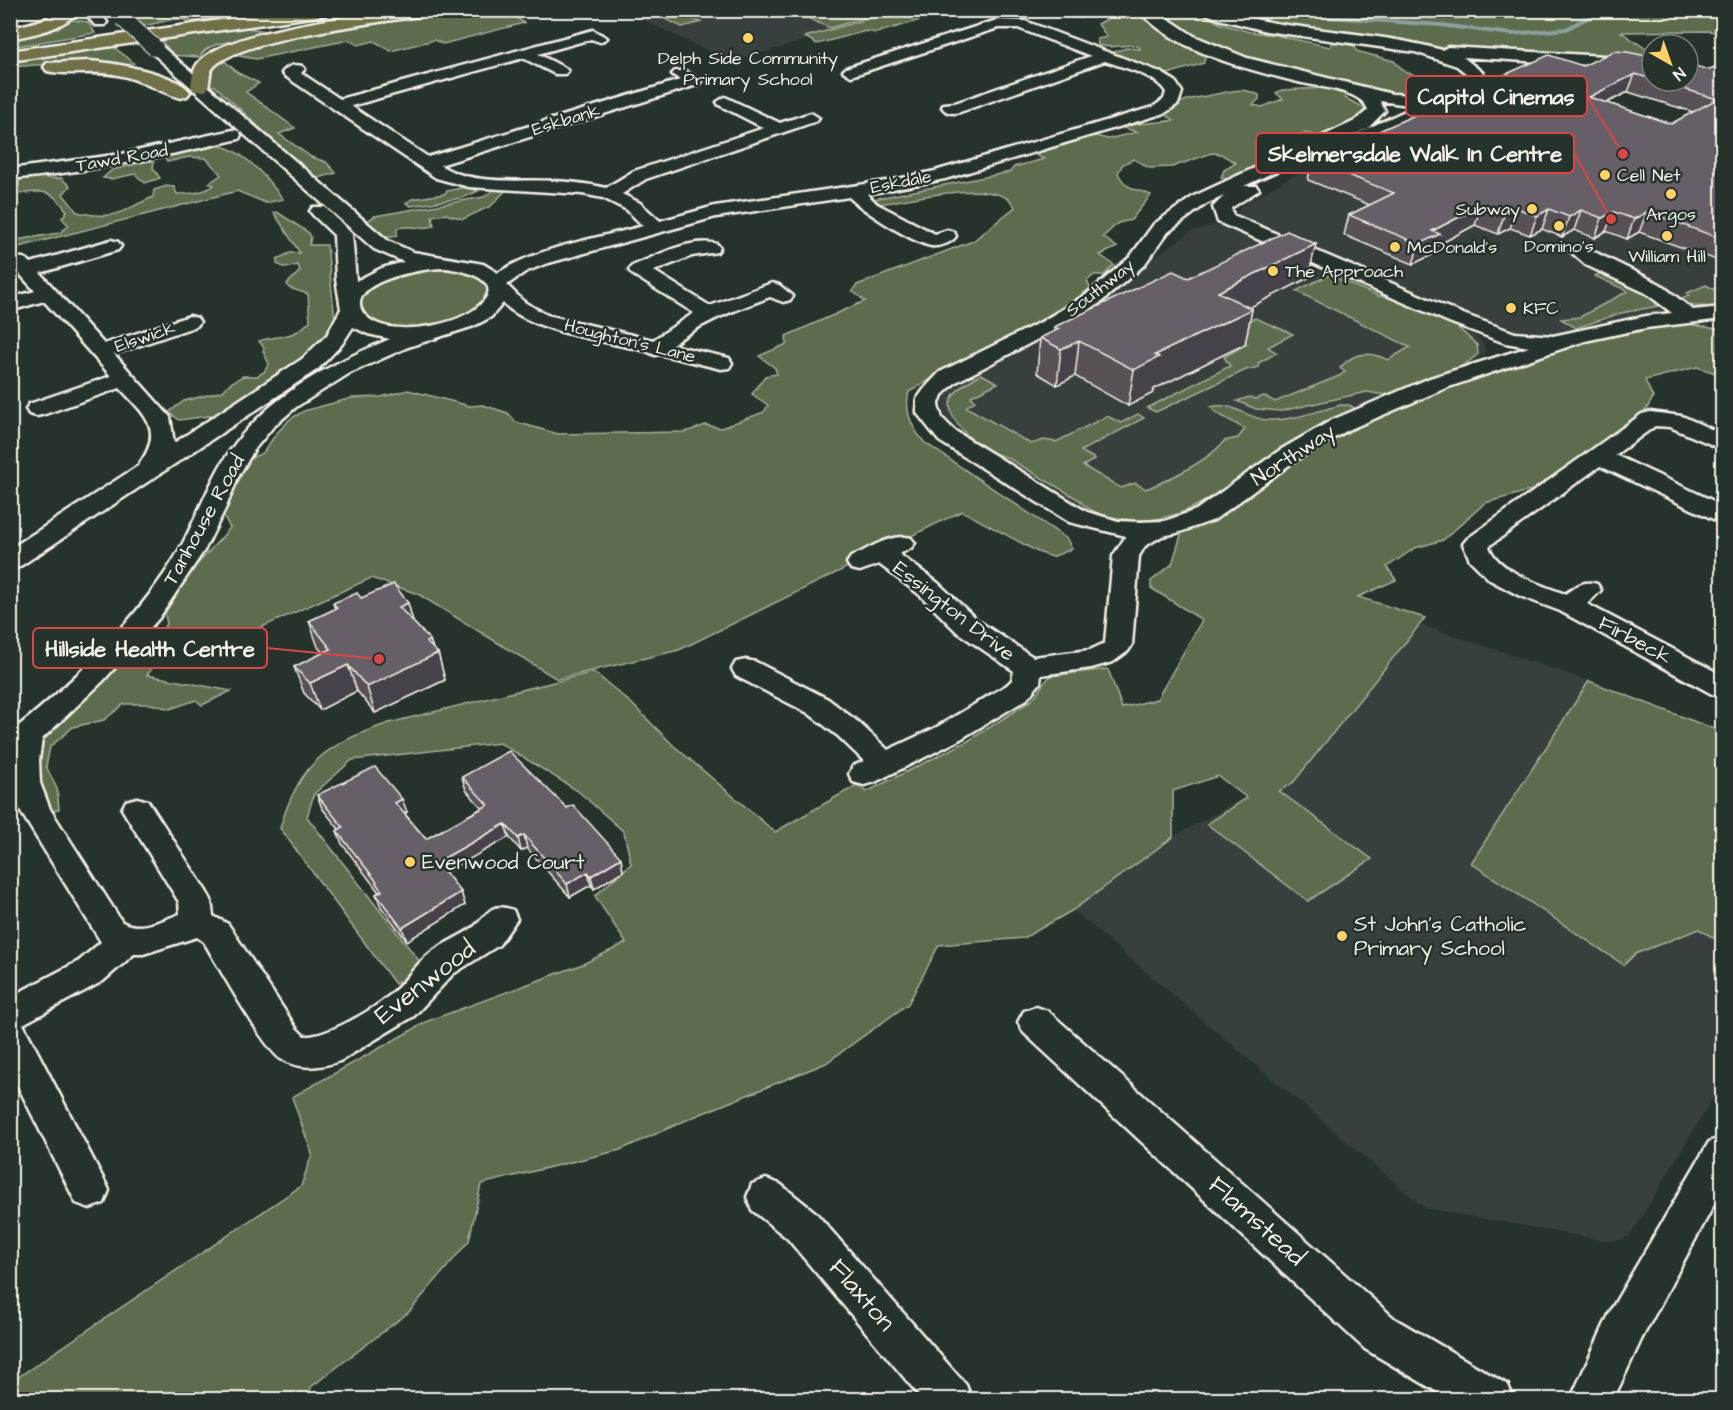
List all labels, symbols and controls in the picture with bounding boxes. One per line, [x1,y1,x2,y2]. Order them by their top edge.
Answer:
marker: Delph Side Community Primary School [741,31,755,45]
north arrow [1640,33,1700,93]
place label: Delph Side Community Primary School [658,46,838,93]
text: N [1668,62,1690,85]
callout: Capitol Cinemas [1406,76,1587,116]
text: Capitol Cinemas [1417,82,1575,113]
street label: Eskbank [529,98,603,142]
callout: Skelmersdale Walk In Centre [1256,133,1574,173]
street label: Tawd Road [74,138,170,178]
text: Skelmersdale Walk In Centre [1267,139,1562,170]
place label: Cell Net [1617,163,1681,188]
street label: Eskdale [868,164,934,200]
marker: Cell Net [1598,168,1612,182]
marker: Argos [1664,187,1678,201]
place label: Subway [1456,197,1520,223]
marker: Subway [1525,202,1539,216]
place label: Argos [1646,202,1696,228]
marker: Domino's [1552,219,1566,233]
marker: William Hill [1660,229,1674,243]
place label: Domino's [1524,234,1594,259]
place label: McDonald's [1407,235,1497,260]
marker: McDonald's [1388,240,1402,254]
place label: William Hill [1628,244,1706,269]
street label: Southway [1061,253,1140,323]
place label: The Approach [1285,259,1403,284]
marker: The Approach [1266,264,1280,278]
place label: KFC [1523,296,1559,321]
marker: KFC [1504,301,1518,315]
street label: Houghton's Lane [562,313,698,370]
street label: Elswick [112,315,178,359]
street label: Northway [1245,417,1342,495]
street label: Tanhouse Road [156,449,252,591]
street label: Essington Drive [886,554,1021,670]
street label: Firbeck [1593,609,1677,671]
callout: Hillside Health Centre [33,628,267,668]
text: Hillside Health Centre [45,634,255,665]
place label: Evenwood Court [422,848,585,877]
marker: Evenwood Court [403,855,417,869]
place label: St John's Catholic Primary School [1354,910,1527,965]
marker: St John's Catholic Primary School [1335,929,1349,943]
street label: Evenwood [367,931,483,1033]
street label: Flamstead [1200,1168,1314,1274]
street label: Flaxton [820,1251,904,1339]

